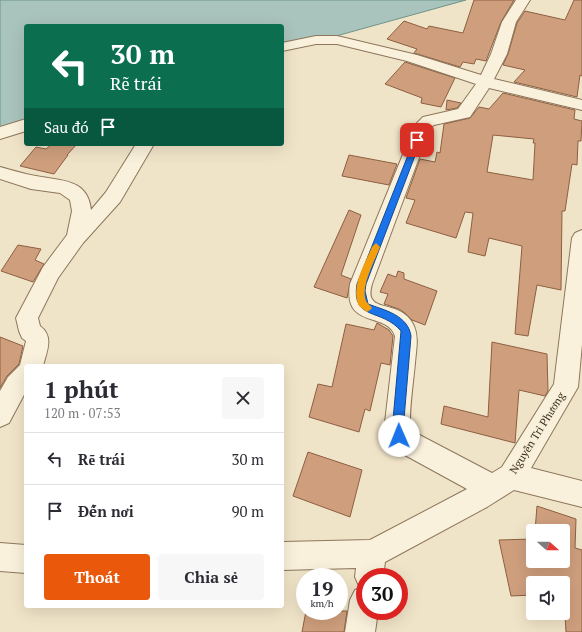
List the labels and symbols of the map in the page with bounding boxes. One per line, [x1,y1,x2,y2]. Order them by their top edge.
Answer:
pin [400,123,434,157]
street label: Nguyễn Tri Phương [506,389,568,476]
position arrow [378,415,420,457]
north arrow [526,524,570,568]
speed limit sign: 30 [356,568,408,620]

